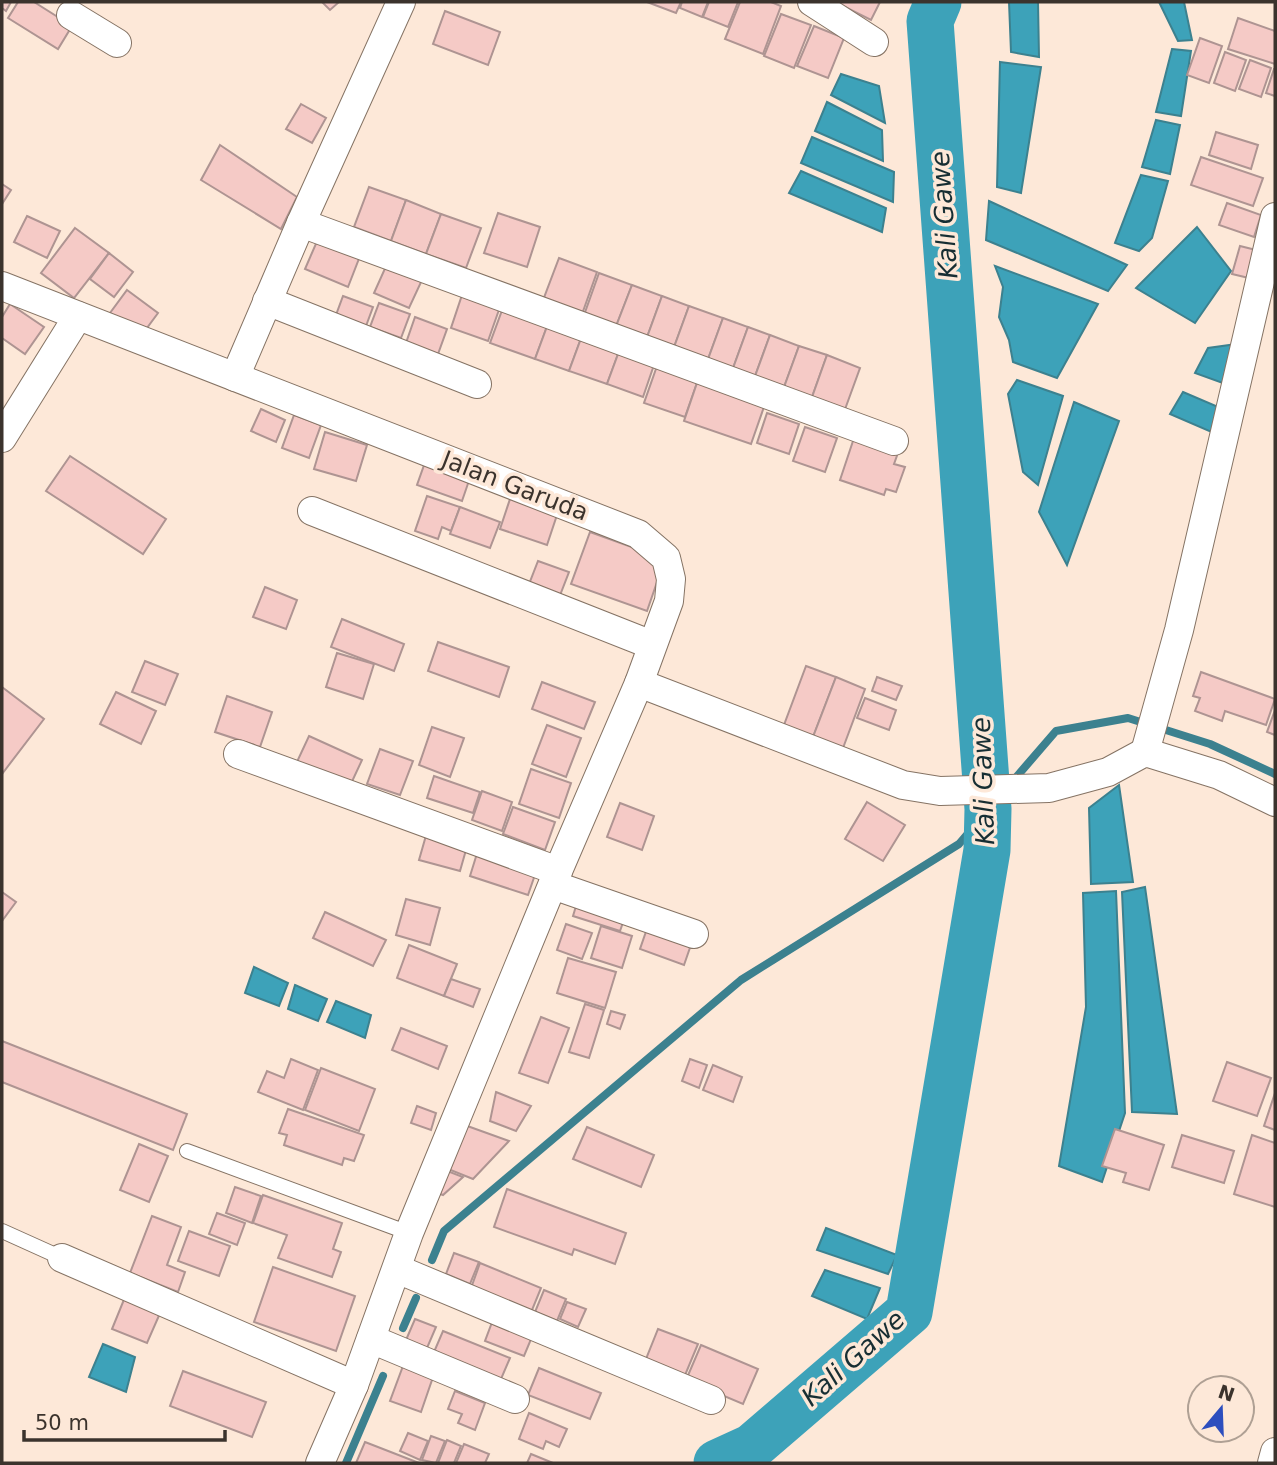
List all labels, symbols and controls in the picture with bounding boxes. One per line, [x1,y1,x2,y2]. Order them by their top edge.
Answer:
water label: Kali Gawe [925,150,963,280]
street label: Jalan Garuda [436,445,592,527]
water label: Kali Gawe [966,716,1000,846]
water label: Kali Gawe [795,1304,911,1412]
north arrow [1186,1374,1256,1444]
text: N [1215,1380,1238,1406]
scale bar [24,1398,226,1442]
text: 50 m [35,1411,89,1435]

